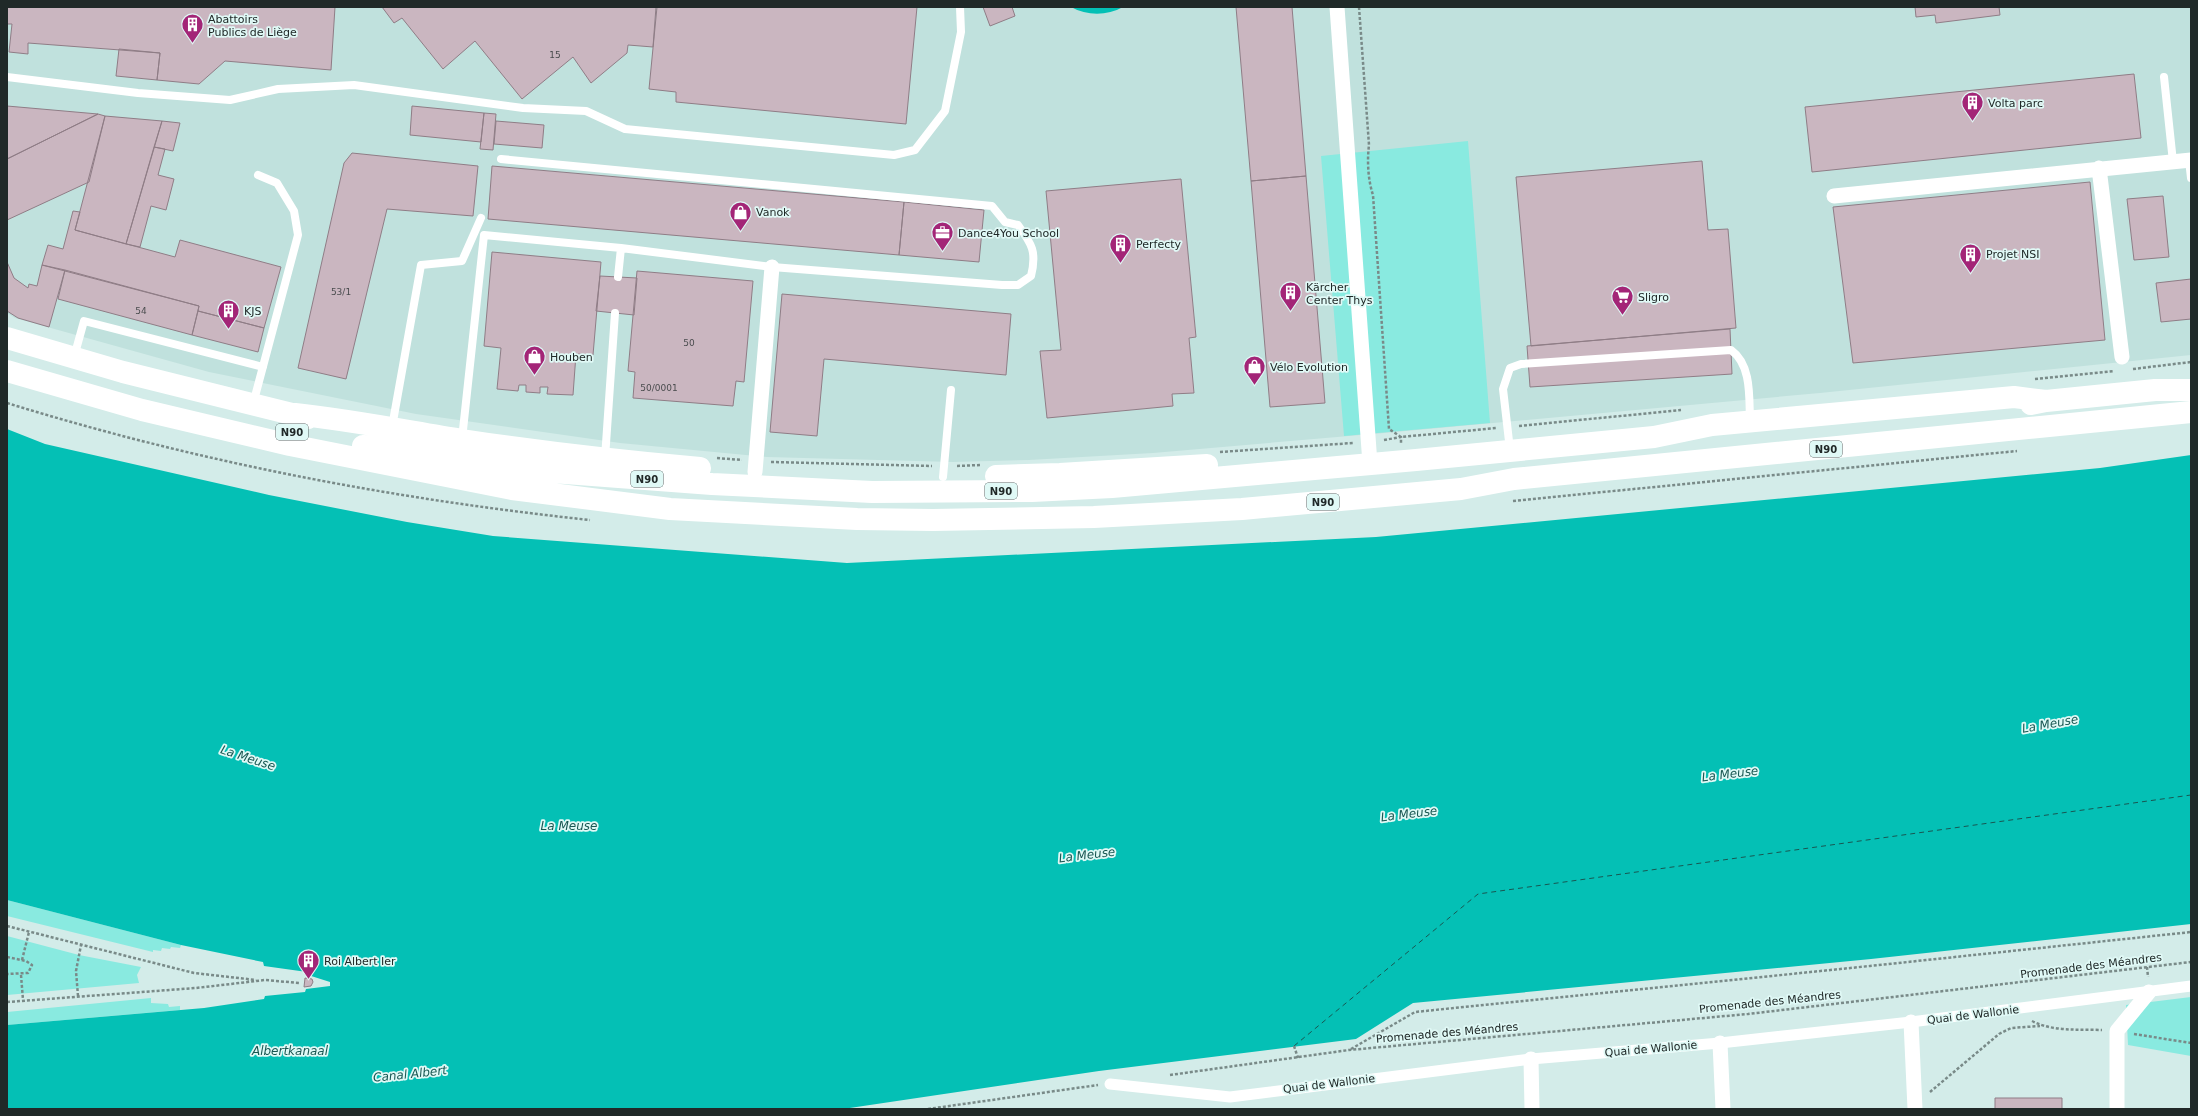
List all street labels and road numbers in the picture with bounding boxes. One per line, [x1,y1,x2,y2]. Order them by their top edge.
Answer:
road number: N90 [276,424,308,440]
road number: N90 [1810,441,1842,457]
road number: N90 [631,471,663,487]
road number: N90 [985,483,1017,499]
road number: N90 [1307,494,1339,510]
street label: Promenade des Méandres [2019,951,2163,981]
street label: Promenade des Méandres [1698,988,1842,1016]
street label: Quai de Wallonie [1926,1003,2020,1027]
street label: Promenade des Méandres [1375,1020,1519,1046]
street label: Quai de Wallonie [1604,1038,1698,1060]
street label: Quai de Wallonie [1282,1072,1376,1096]

